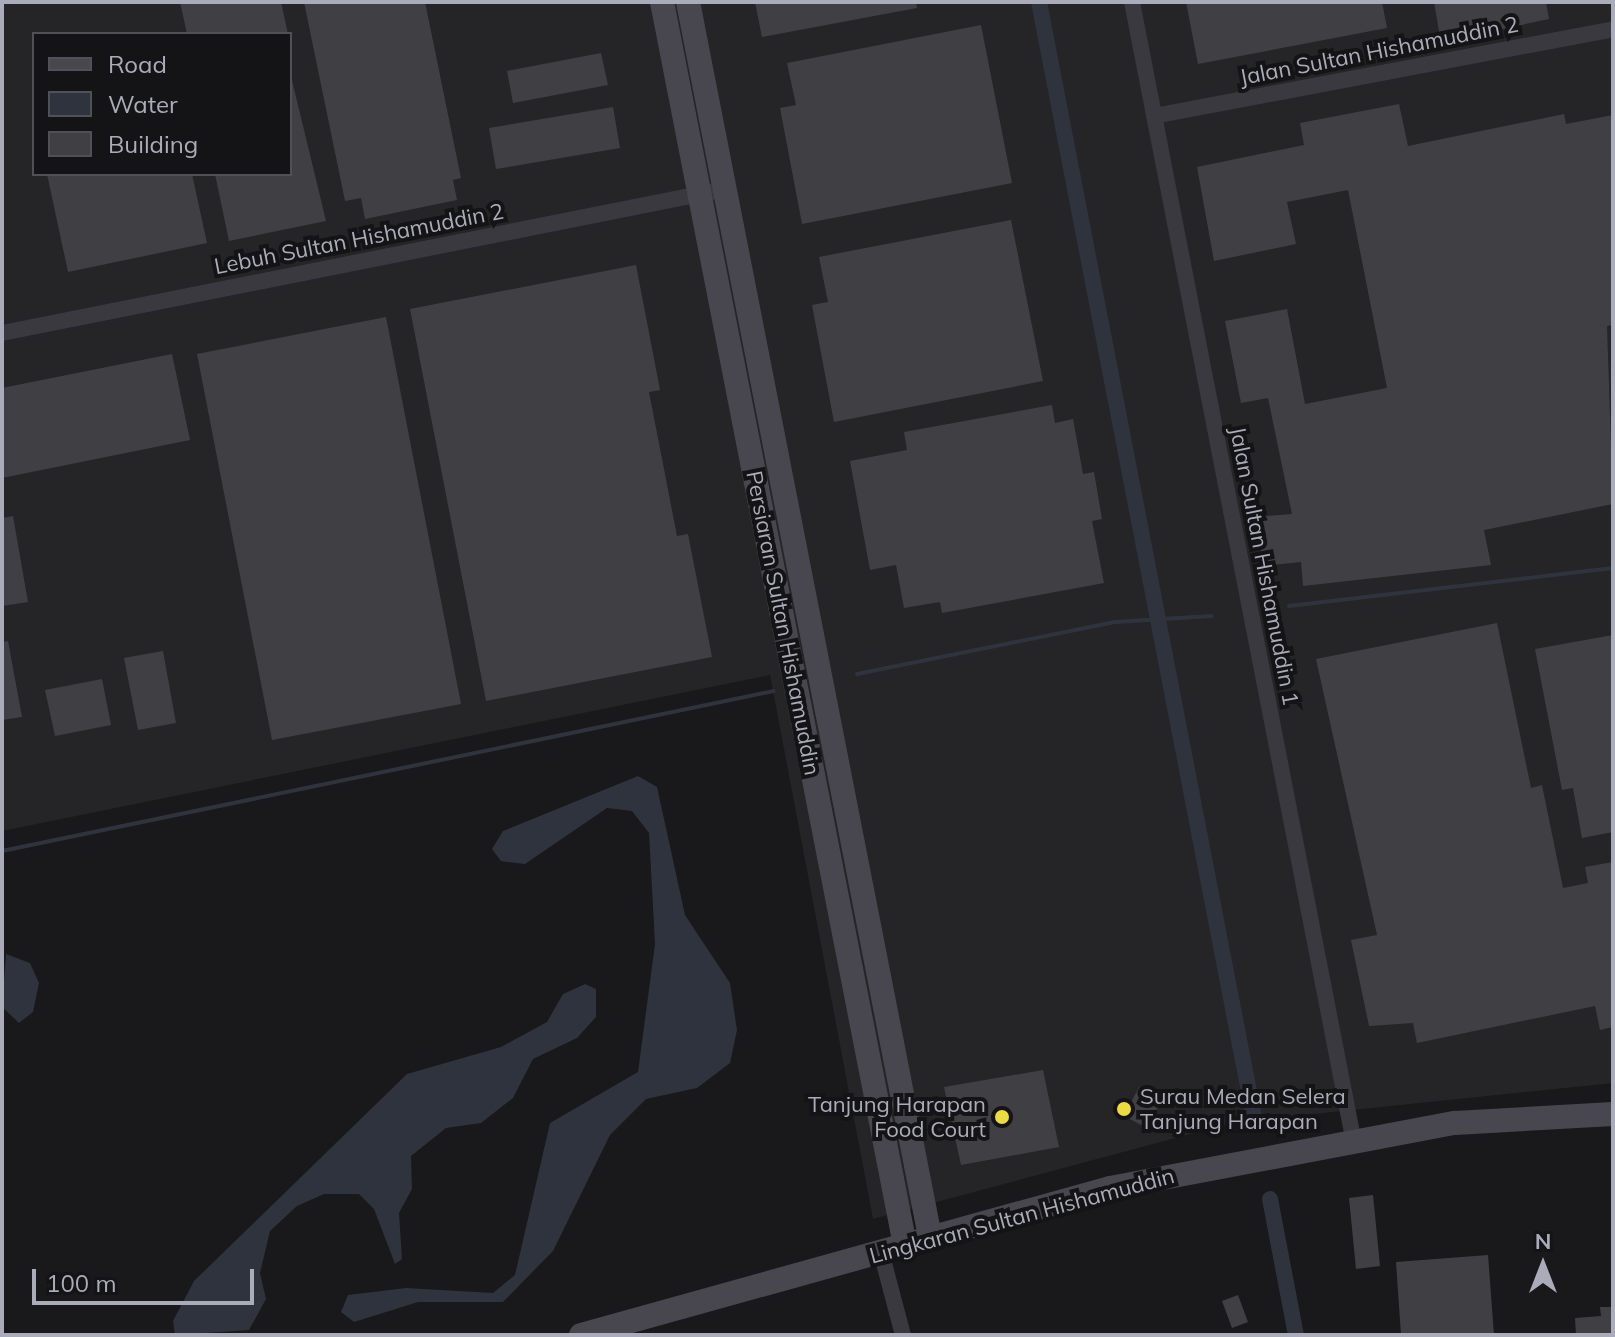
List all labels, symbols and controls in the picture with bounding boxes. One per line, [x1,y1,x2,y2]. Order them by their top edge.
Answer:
street label: Jalan Sultan Hishamuddin 2 [1237,11,1521,91]
legend [32,32,292,176]
text: Road [108,49,167,79]
text: Water [108,89,178,119]
text: Building [108,129,198,159]
street label: Lebuh Sultan Hishamuddin 2 [212,198,506,280]
street label: Jalan Sultan Hishamuddin 1 [1224,424,1304,708]
street label: Persiaran Sultan Hishamuddin [741,469,825,777]
place label: Surau Medan Selera Tanjung Harapan [1140,1083,1346,1134]
place label: Tanjung Harapan Food Court [808,1091,986,1142]
marker: Surau Medan Selera Tanjung Harapan [1115,1100,1133,1118]
marker: Tanjung Harapan Food Court [993,1108,1011,1126]
street label: Lingkaran Sultan Hishamuddin [867,1163,1177,1269]
north arrow [1503,1225,1583,1305]
text: N [1535,1227,1551,1255]
scale bar [36,1253,258,1303]
text: 100 m [46,1268,117,1298]

